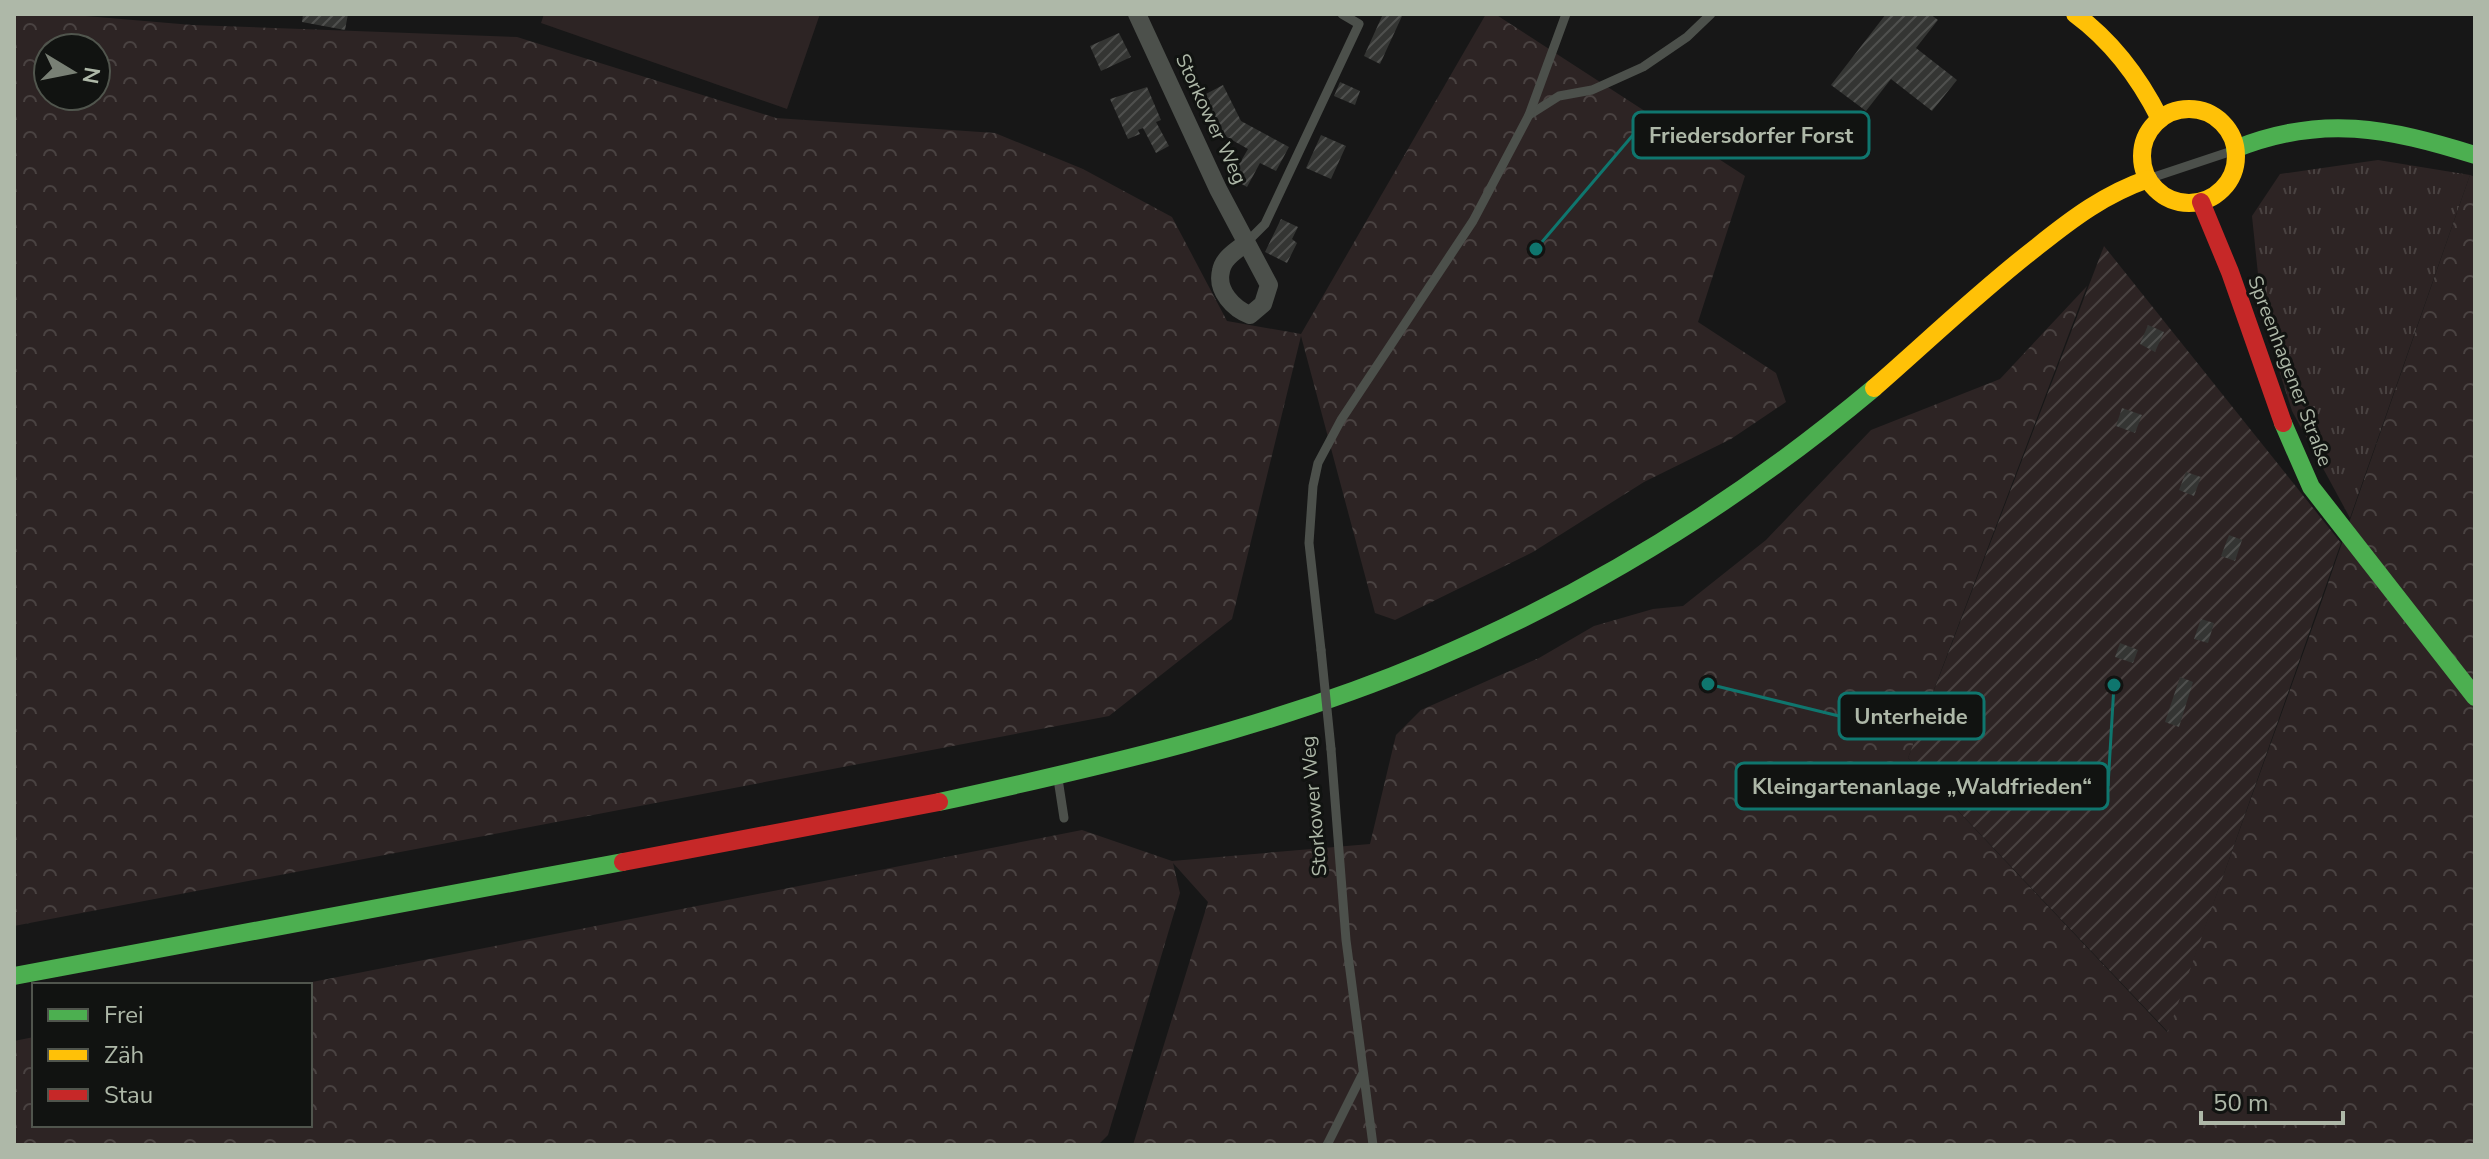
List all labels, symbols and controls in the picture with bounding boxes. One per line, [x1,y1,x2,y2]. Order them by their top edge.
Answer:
north arrow [32,32,112,112]
street label: Storkower Weg [1169,49,1253,189]
text: N [75,65,107,86]
callout: Friedersdorfer Forst [1633,112,1869,158]
text: Friedersdorfer Forst [1649,121,1854,151]
street label: Spreenhagener Straße [2241,272,2339,470]
callout: Unterheide [1839,693,1984,739]
text: Unterheide [1854,702,1968,732]
street label: Storkower Weg [1294,735,1334,877]
callout: Kleingartenanlage „Waldfrieden“ [1736,763,2108,809]
text: Kleingartenanlage „Waldfrieden“ [1752,772,2092,802]
legend [32,983,312,1127]
text: Frei [104,999,144,1031]
text: Zäh [104,1039,144,1071]
scale bar [2201,1075,2343,1125]
text: Stau [104,1079,153,1111]
text: 50 m [2213,1087,2269,1119]

